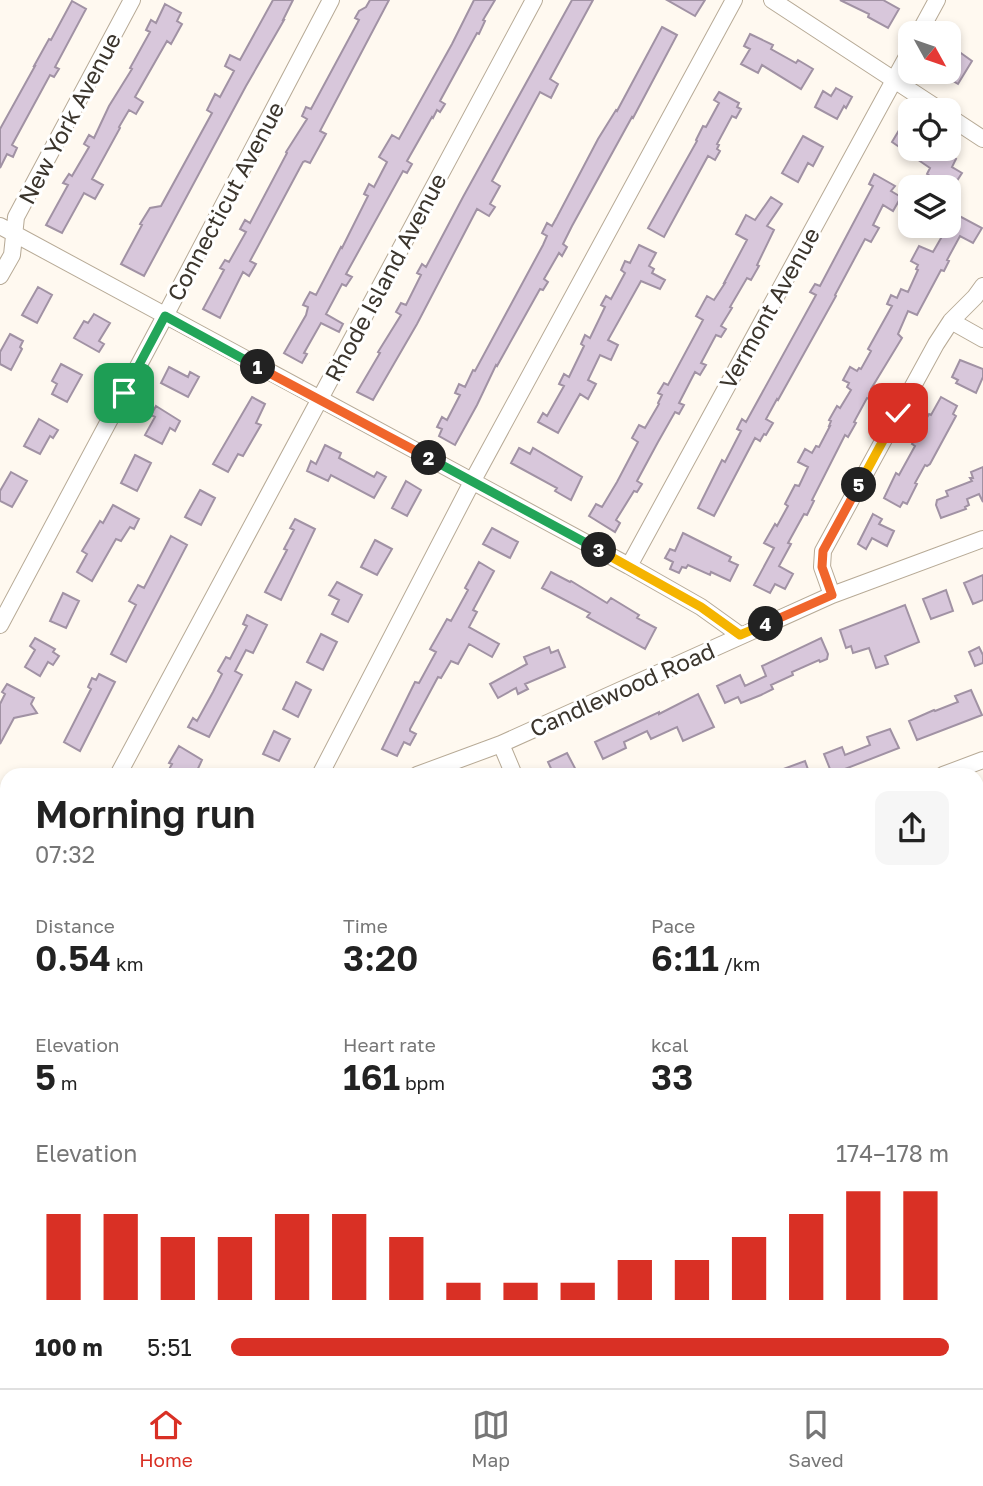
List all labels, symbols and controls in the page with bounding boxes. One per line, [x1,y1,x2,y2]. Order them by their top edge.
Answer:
north arrow [898,21,961,84]
map controls [898,21,961,238]
street label: New York Avenue [12,27,126,209]
street label: Connecticut Avenue [161,97,289,305]
button: locate [898,98,961,161]
street label: Rhode Island Avenue [318,168,452,386]
button: layers [898,175,961,238]
street label: Vermont Avenue [713,222,825,394]
pin: 1 [240,350,276,384]
text: 1 [253,355,262,378]
pin [94,363,154,423]
icon: arrive [105,374,143,412]
pin [868,383,928,443]
icon: check [879,394,917,432]
pin: 2 [412,440,446,476]
text: 2 [423,446,434,469]
pin: 5 [842,468,876,503]
text: 5 [853,473,864,496]
pin: 3 [582,532,616,568]
text: 3 [593,538,604,561]
pin: 4 [748,606,784,642]
text: 4 [760,612,771,635]
street label: Candlewood Road [525,636,719,742]
text: Morning run [35,791,256,836]
button: share [875,791,949,865]
text: 07:32 [35,840,95,868]
text: Distance [35,914,115,937]
text: Time [343,914,388,937]
text: Pace [651,914,695,937]
text: 0.54 [35,937,111,979]
text: 3:20 [343,937,418,979]
text: 6:11 [651,937,719,979]
text: km [111,952,143,975]
text: /km [719,952,760,975]
text: Elevation [35,1033,120,1056]
text: Heart rate [343,1033,436,1056]
text: kcal [651,1033,689,1056]
text: 5 [35,1056,56,1098]
text: 161 [343,1056,400,1098]
text: 33 [651,1056,693,1098]
text: m [56,1071,78,1094]
text: bpm [400,1071,445,1094]
text: Elevation [35,1139,137,1167]
text: 174–178 m [836,1139,949,1167]
text: 100 m [35,1333,103,1361]
text: 5:51 [147,1333,192,1361]
tab: Home [139,1406,193,1471]
tab: Map [471,1406,510,1471]
tab: Saved [788,1406,844,1471]

